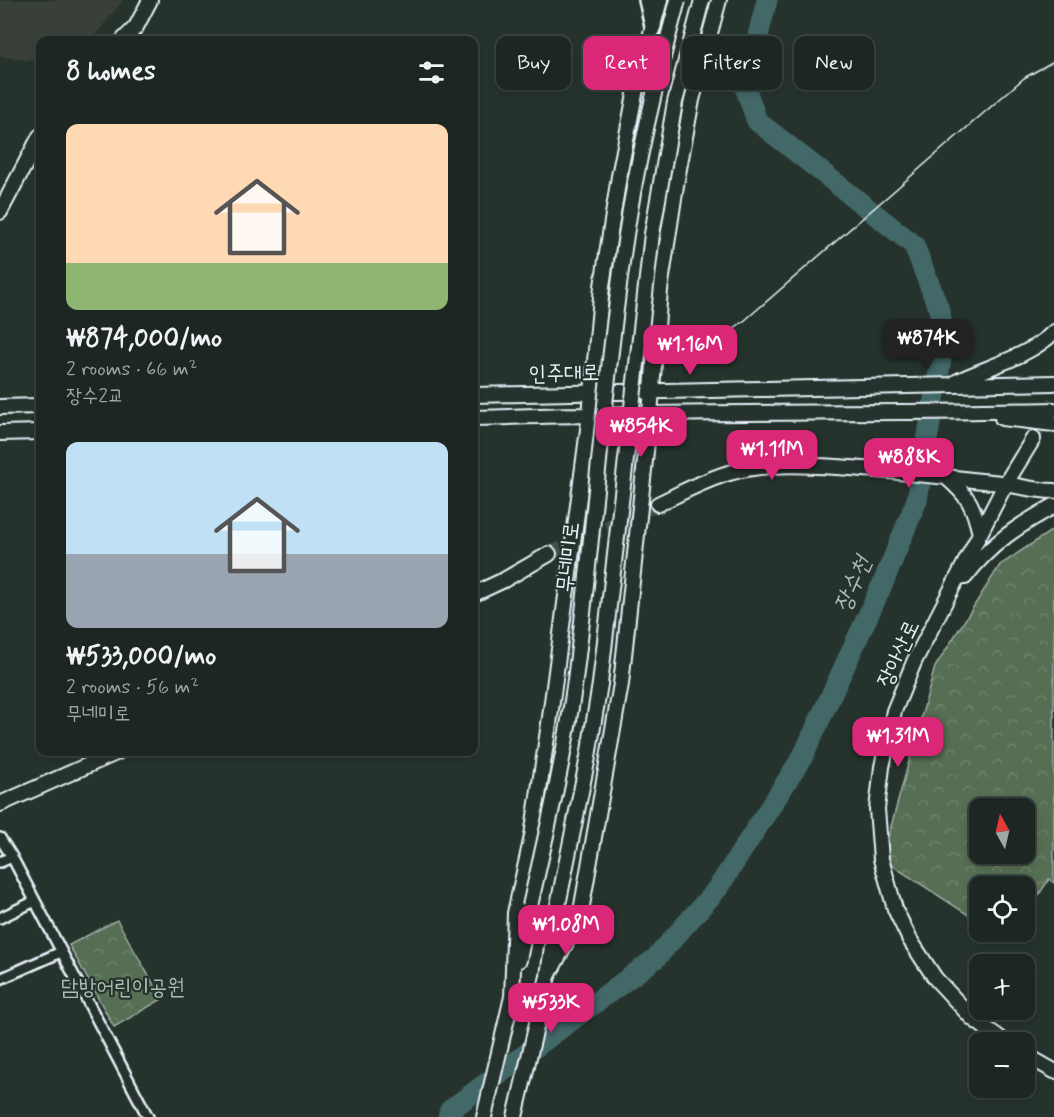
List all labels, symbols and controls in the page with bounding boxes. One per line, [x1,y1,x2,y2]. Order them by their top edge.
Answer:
chip: Buy [496,36,571,90]
chip: Rent [583,36,670,90]
chip: Filters [682,36,782,90]
chip: New [794,36,874,90]
text: 8 homes [66,55,156,89]
icon: filters [415,56,448,89]
icon: home [203,163,311,271]
pin: ₩874K [886,319,970,370]
text: ₩874,000/mo [66,322,222,356]
pin: ₩1.16M [641,325,739,376]
text: ₩874K [897,325,959,352]
text: ₩1.16M [657,331,723,358]
text: 2 rooms · 66 m² [66,356,197,383]
street label: 인주대로 [528,359,600,389]
text: 장수2교 [66,383,124,410]
pin: ₩854K [599,407,683,458]
text: ₩854K [610,413,672,440]
pin: ₩1.11M [723,430,821,481]
text: ₩1.11M [740,436,804,463]
pin: ₩888K [867,438,951,489]
text: ₩888K [878,444,940,471]
icon: home [203,481,311,589]
street label: 무네미로 [551,521,587,594]
water label: 장수천 [827,549,880,617]
street label: 장아산로 [871,616,926,692]
text: ₩533,000/mo [66,640,216,674]
text: 2 rooms · 56 m² [66,674,199,701]
text: 무네미로 [66,701,130,728]
pin: ₩1.31M [849,717,947,768]
text: ₩1.31M [866,723,930,750]
north arrow [969,798,1035,864]
map controls [969,798,1035,1098]
button: locate [969,876,1035,942]
pin: ₩1.08M [517,905,615,956]
text: ₩1.08M [532,911,600,938]
button: + [969,954,1035,1020]
park label: 담방어린이공원 [61,974,185,1002]
pin: ₩533K [509,983,593,1034]
text: ₩533K [522,989,580,1016]
button: − [969,1032,1035,1098]

